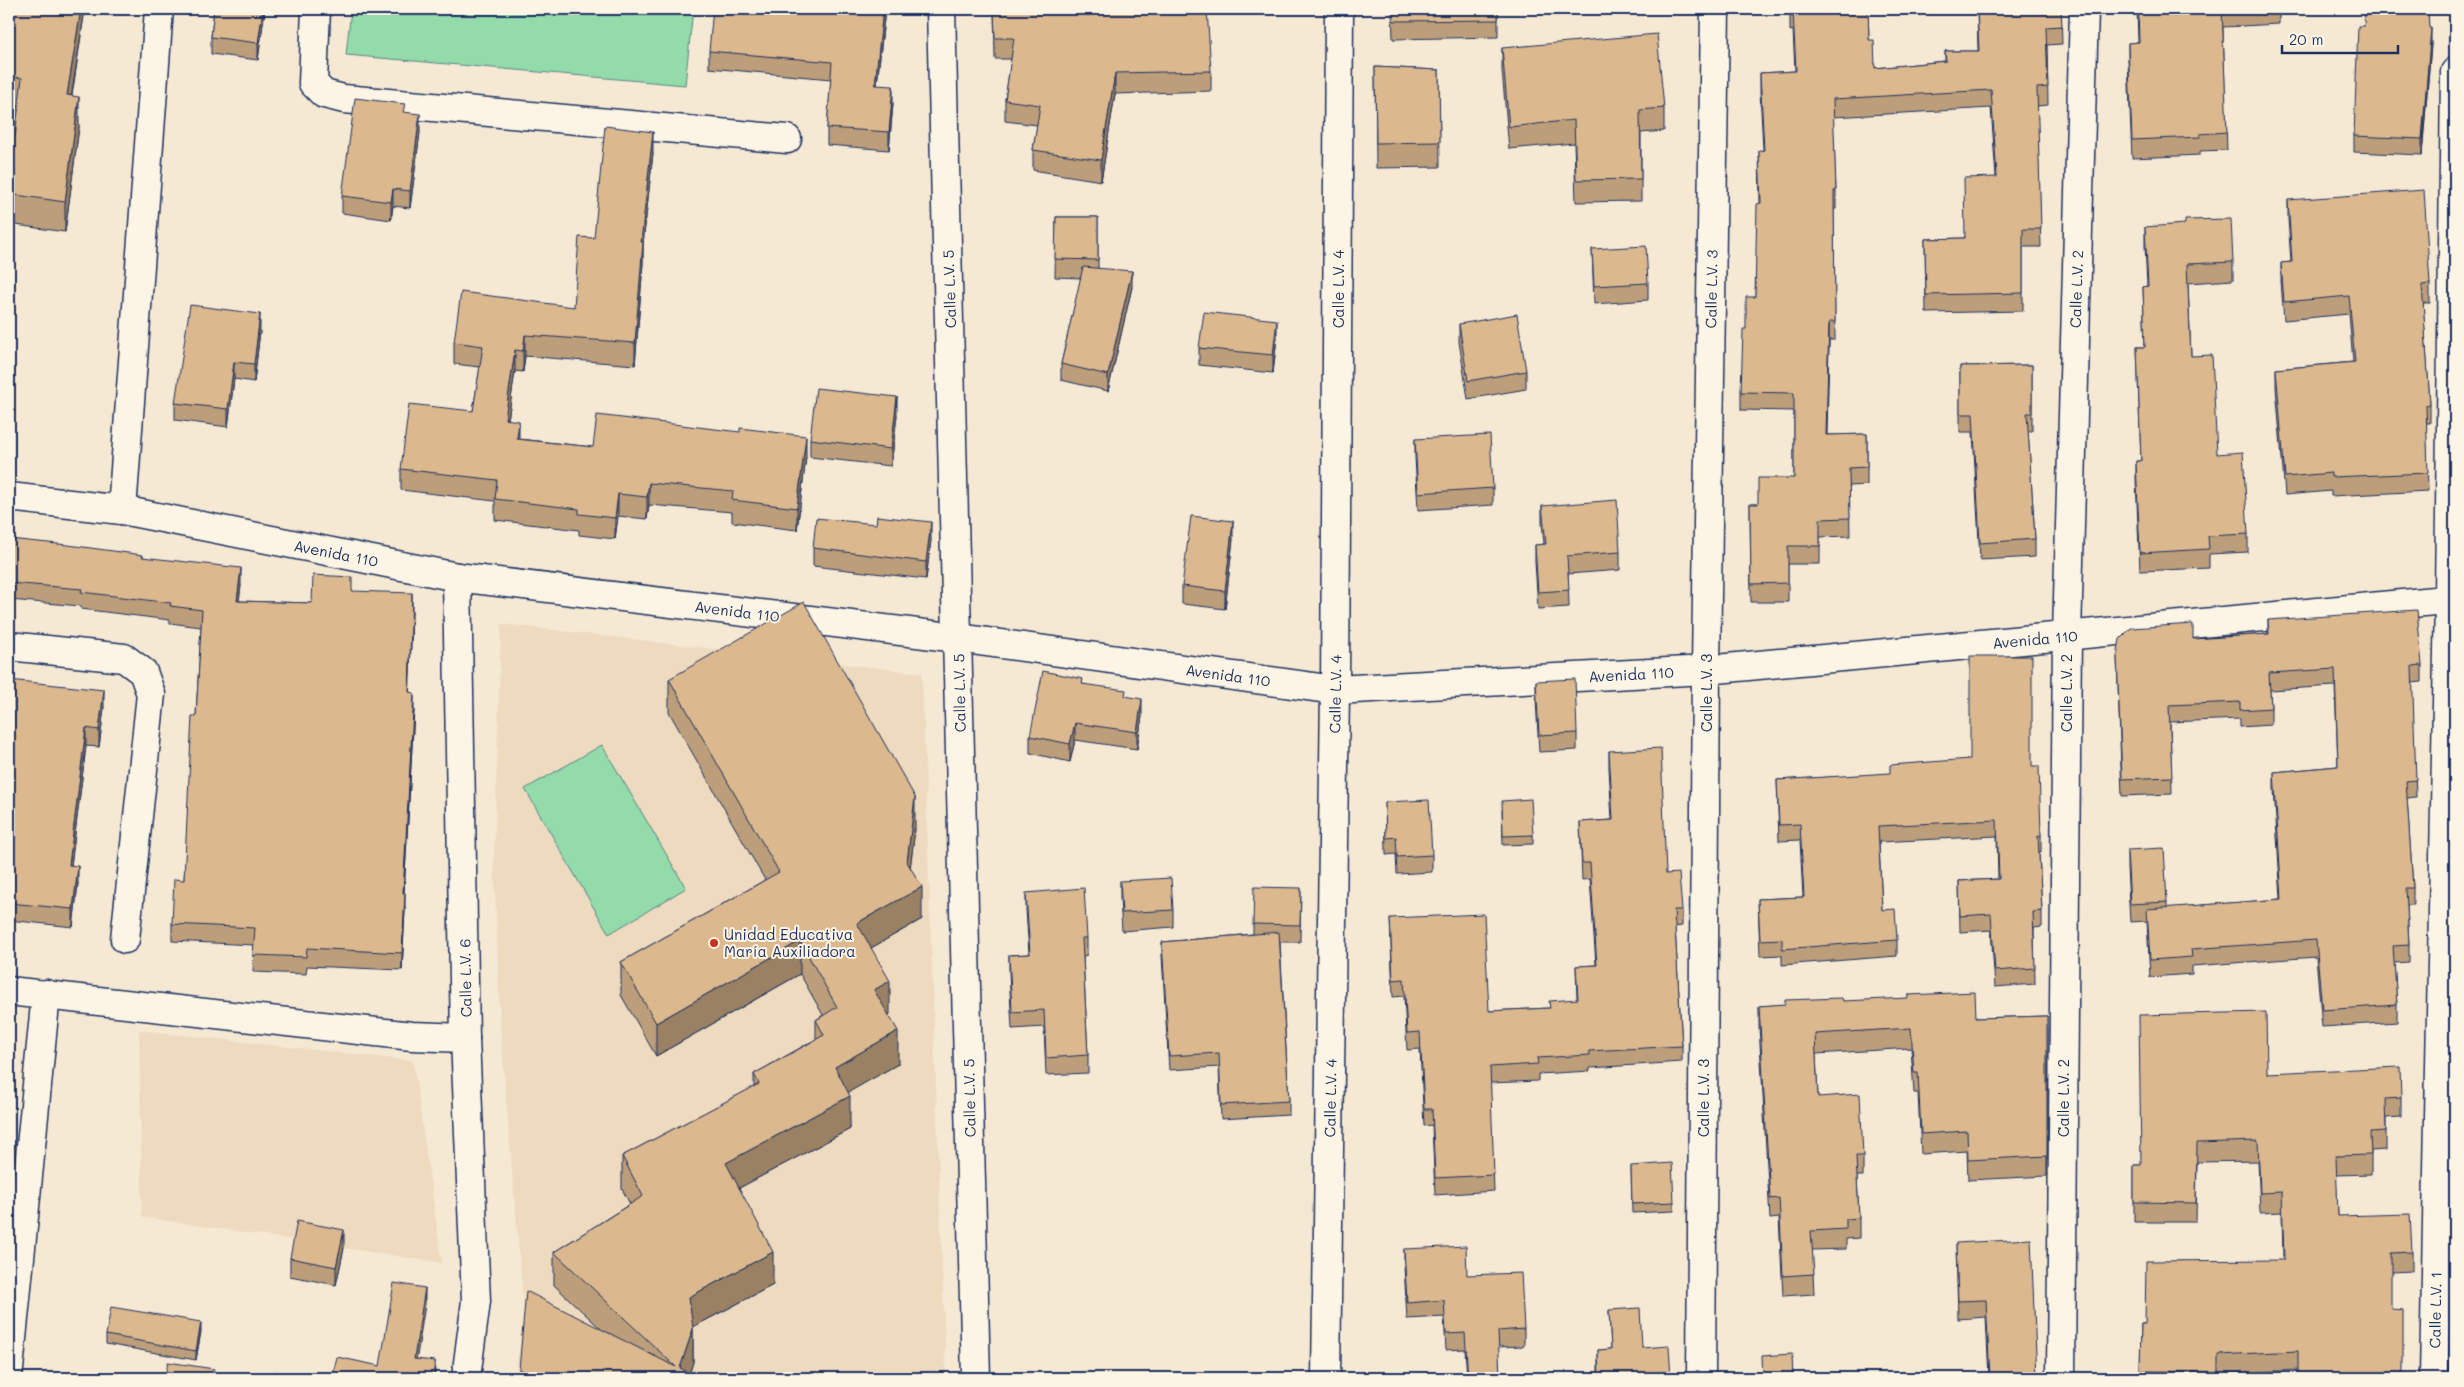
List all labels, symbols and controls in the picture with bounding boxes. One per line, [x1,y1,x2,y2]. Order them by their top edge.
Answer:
scale bar [2282,22,2398,54]
text: 20 m [2289,29,2323,49]
street label: Calle L.V. 5 [938,249,960,329]
street label: Calle L.V. 4 [1328,249,1348,328]
street label: Calle L.V. 3 [1700,249,1722,329]
street label: Calle L.V. 2 [2065,250,2087,328]
street label: Avenida 110 [292,535,380,571]
street label: Avenida 110 [693,596,781,626]
street label: Avenida 110 [1992,625,2078,653]
street label: Calle L.V. 3 [1696,653,1716,732]
street label: Calle L.V. 5 [948,654,970,732]
street label: Calle L.V. 4 [1324,654,1346,734]
street label: Calle L.V. 2 [2056,654,2076,732]
street label: Avenida 110 [1184,659,1272,691]
street label: Avenida 110 [1588,662,1674,686]
place label: Unidad Educativa María Auxiliadora [724,924,855,961]
marker: Unidad Educativa María Auxiliadora [708,937,720,949]
street label: Calle L.V. 6 [454,938,476,1018]
street label: Calle L.V. 4 [1319,1058,1341,1138]
street label: Calle L.V. 3 [1693,1058,1713,1137]
street label: Calle L.V. 5 [958,1059,980,1137]
street label: Calle L.V. 2 [2053,1059,2073,1137]
street label: Calle L.V. 1 [2424,1272,2446,1348]

